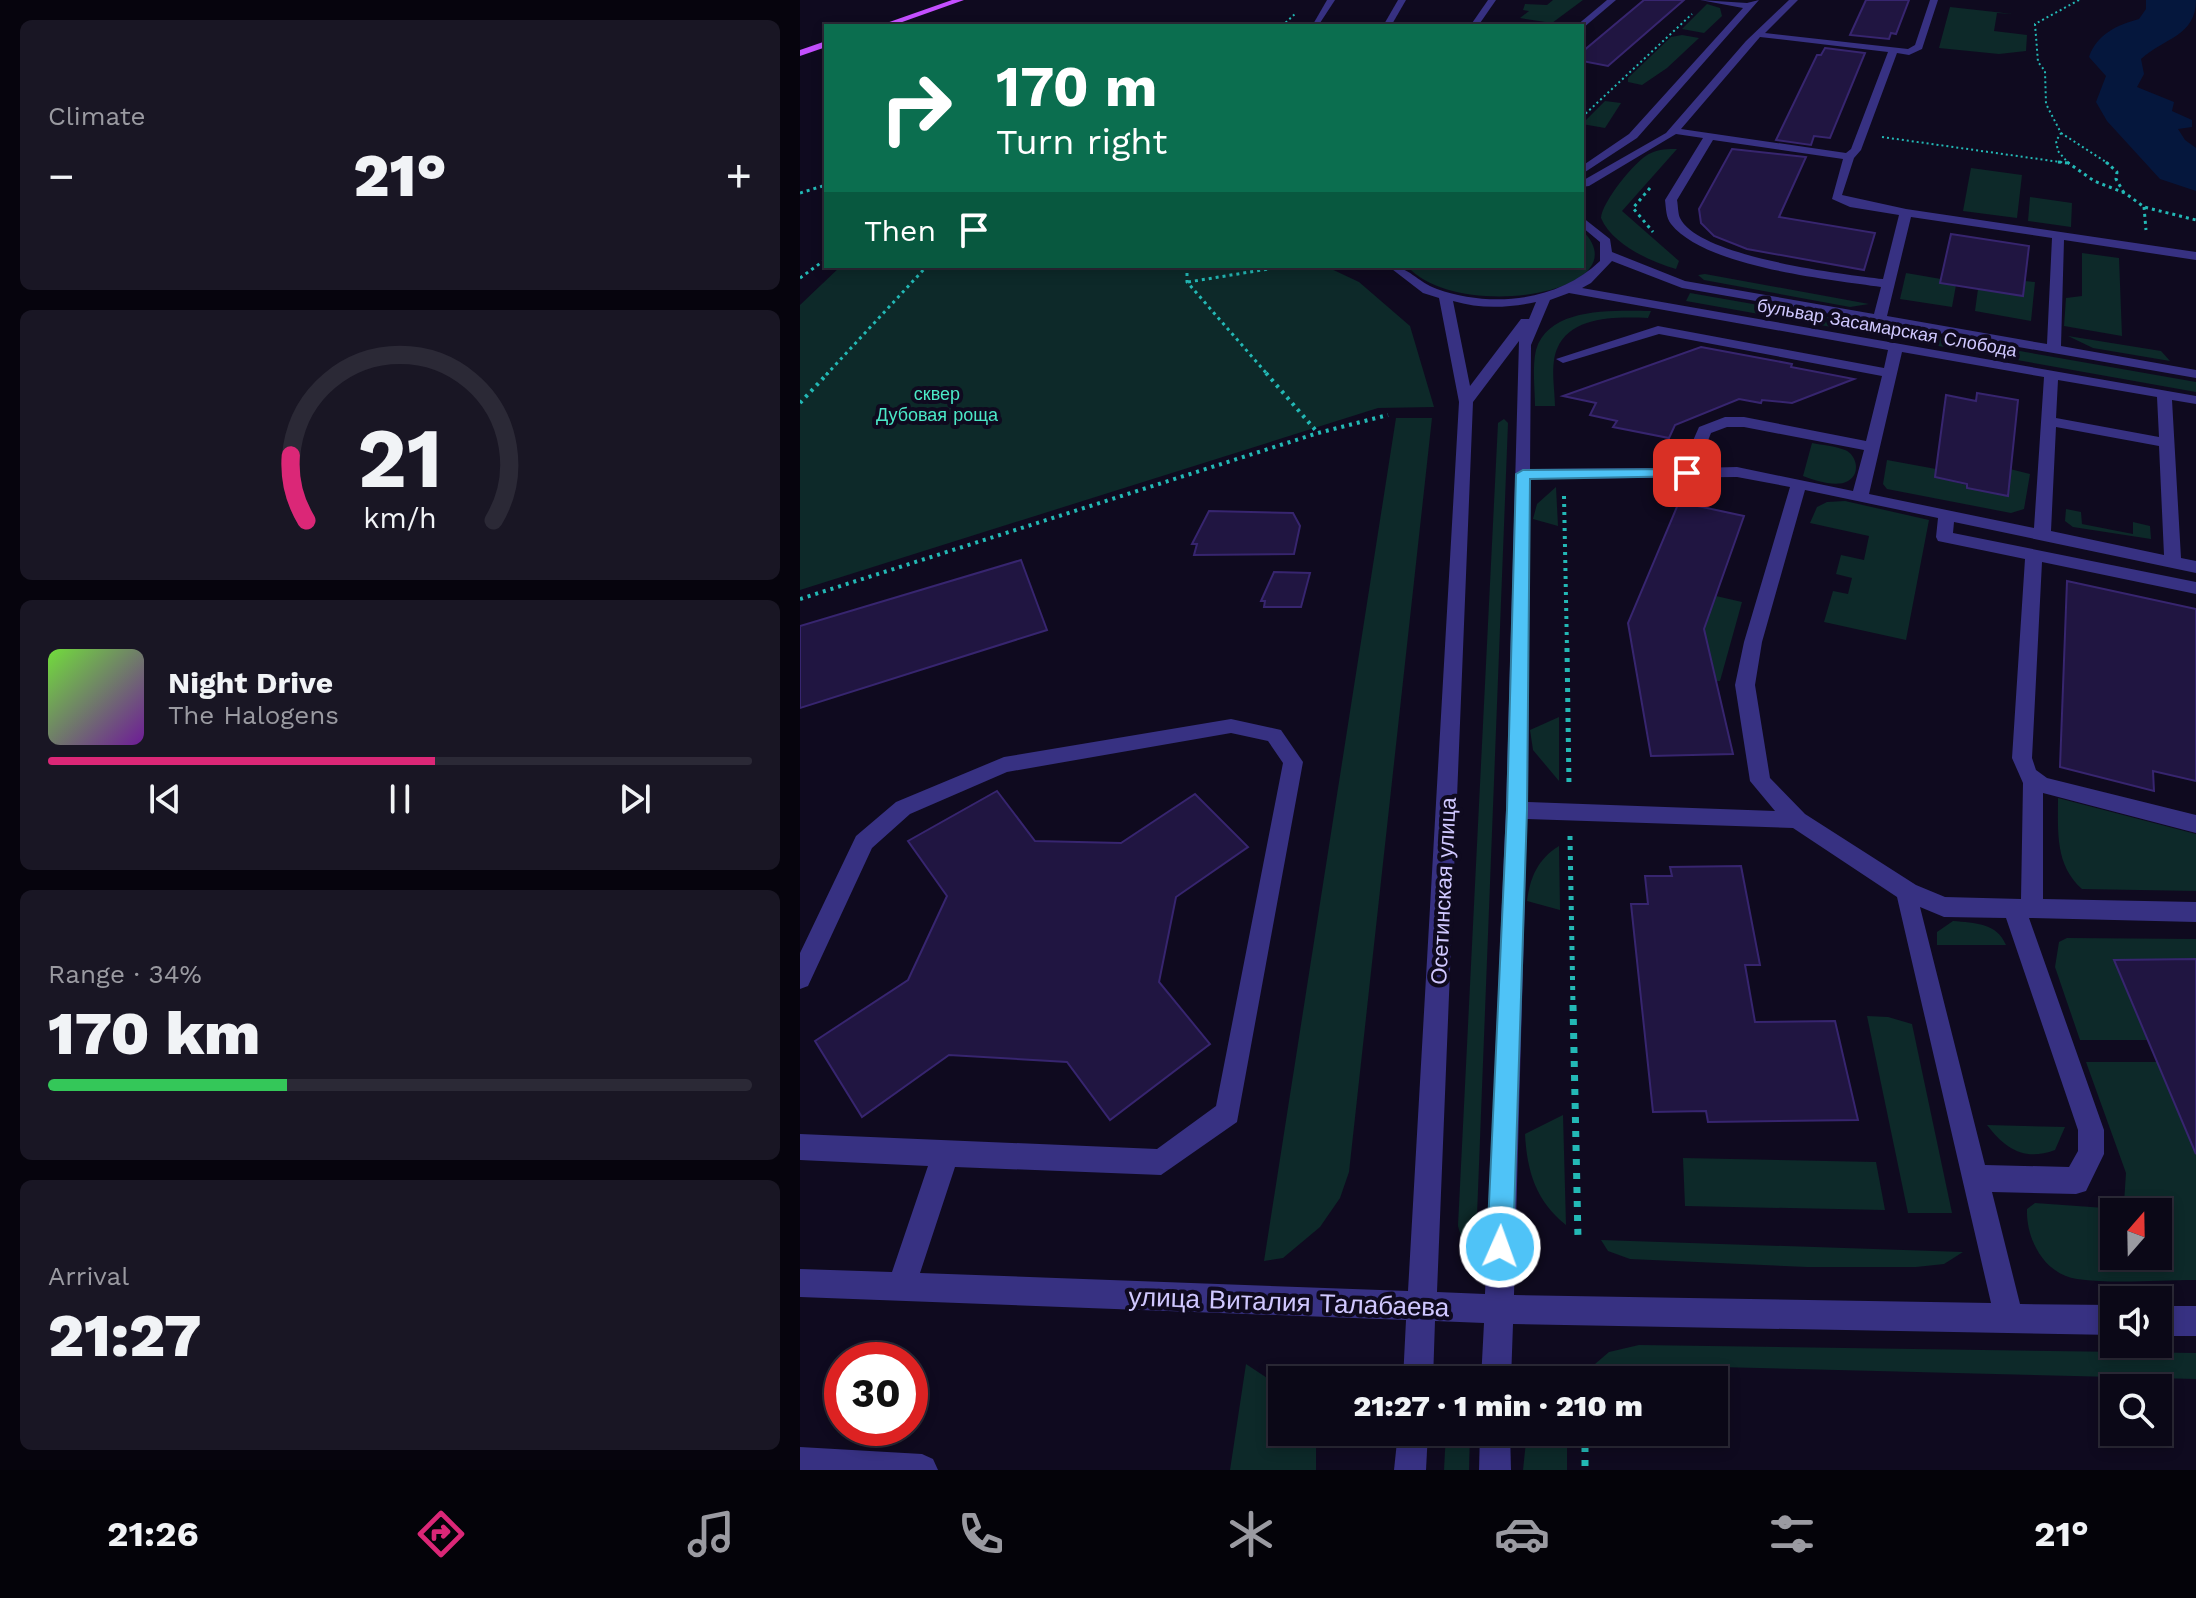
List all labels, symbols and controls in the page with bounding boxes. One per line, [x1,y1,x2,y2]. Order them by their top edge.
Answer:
text: 170 m [996,54,1158,120]
icon: right [864,56,968,160]
text: Climate [48,101,146,131]
text: Turn right [996,121,1167,163]
text: 21° [353,140,447,211]
text: − [48,150,75,202]
text: + [725,150,752,202]
icon: arrive [952,208,996,252]
text: Then [864,213,936,248]
street label: бульвар Засамарская Слобода [1755,294,2020,361]
park label: сквер Дубовая роща [876,383,999,425]
text: 21 [357,410,443,507]
pin [1653,439,1721,507]
icon: arrive [1665,451,1709,495]
text: km/h [363,501,437,535]
text: Night Drive [168,665,333,700]
text: The Halogens [168,700,339,730]
icon: previous [143,777,187,821]
icon: pause [378,777,422,821]
icon: next [613,777,657,821]
street label: Осетинская улица [1426,796,1461,985]
text: Range · 34% [48,959,202,989]
text: 170 km [48,998,260,1069]
north arrow [2100,1198,2172,1270]
map controls [2100,1198,2172,1446]
position arrow [1458,1205,1542,1289]
text: Arrival [48,1261,129,1291]
street label: улица Виталия Талабаева [1128,1281,1450,1323]
button: sound [2100,1286,2172,1358]
text: 21:27 [48,1300,202,1371]
speed limit sign: 30 [824,1342,928,1446]
button: search [2100,1374,2172,1446]
text: 21:27 · 1 min · 210 m [1353,1388,1643,1423]
icon: directions [413,1506,469,1562]
icon: music [683,1506,739,1562]
icon: phone [953,1506,1009,1562]
icon: climate [1223,1506,1279,1562]
icon: car [1494,1506,1550,1562]
icon: filters [1764,1506,1820,1562]
text: 21:26 [107,1513,199,1555]
text: 21° [2034,1513,2089,1555]

